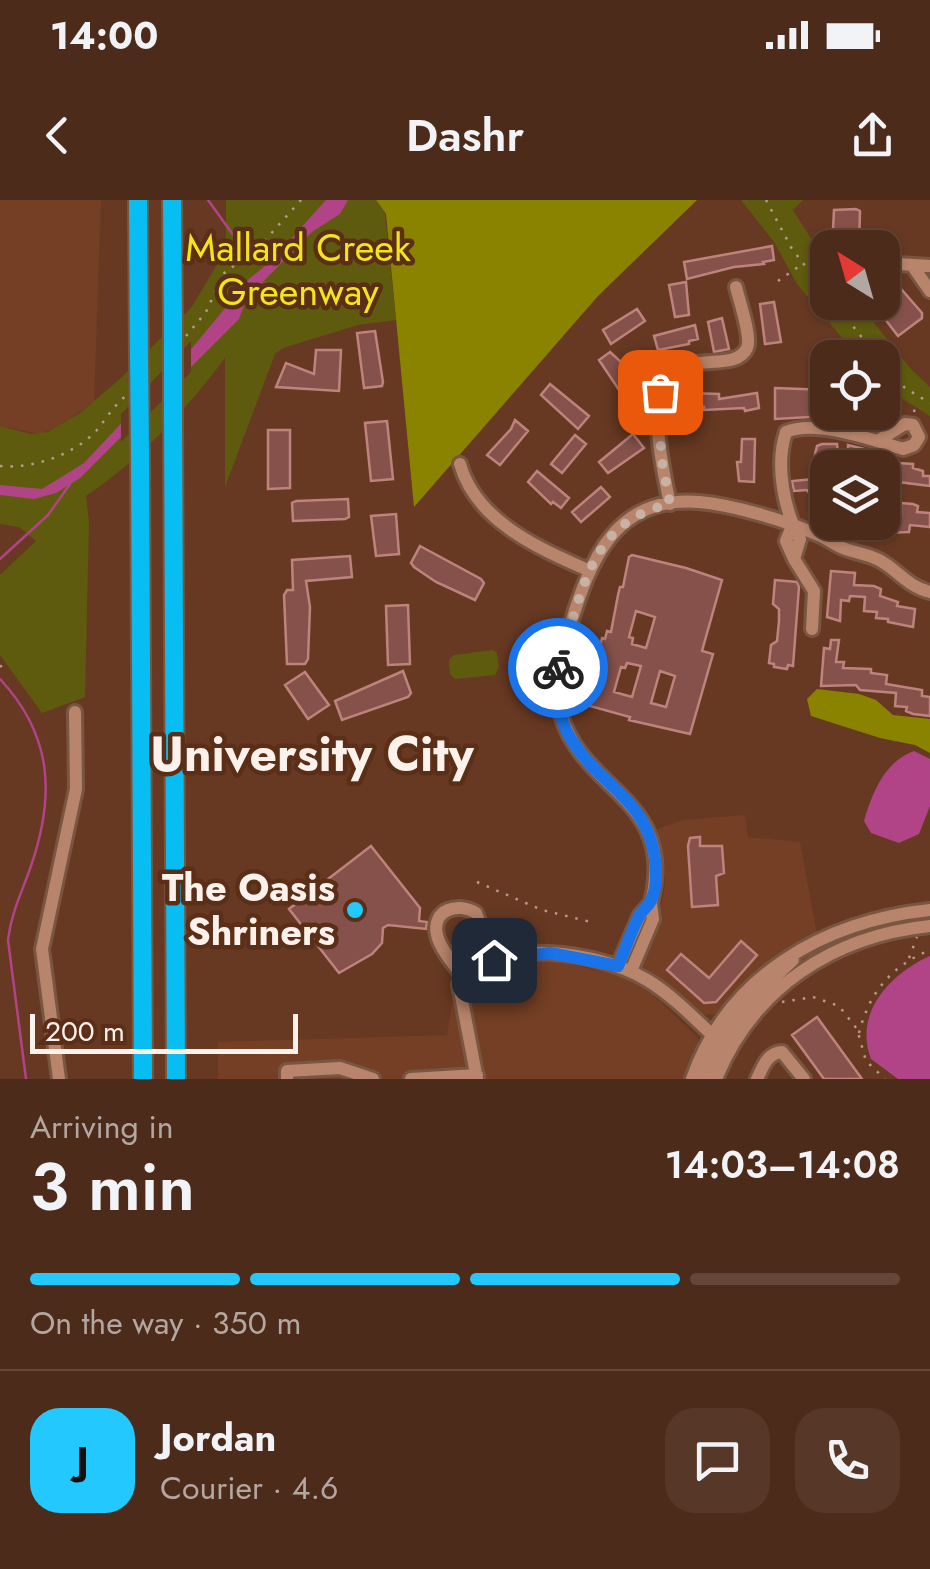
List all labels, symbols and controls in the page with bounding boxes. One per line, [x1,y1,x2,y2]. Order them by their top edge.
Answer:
text: 14:00 [50,8,158,63]
text: Dashr [406,103,524,168]
icon: back [30,108,85,163]
icon: share [845,108,900,163]
park label: Mallard Creek Greenway [185,220,411,319]
north arrow [810,230,900,320]
map controls [810,230,900,540]
button: locate [810,340,900,430]
pin [618,350,703,435]
icon: bag [633,365,688,420]
button: layers [810,450,900,540]
courier [508,618,608,718]
icon: bike [531,641,586,696]
district label: University City [150,720,475,789]
place label: The Oasis Shriners [162,860,335,959]
marker: The Oasis Shriners [344,899,366,921]
pin [452,918,537,1003]
icon: home [467,933,522,988]
scale bar [30,1009,298,1054]
text: 200 m [45,1011,125,1052]
text: Arriving in [30,1104,174,1150]
text: 14:03–14:08 [665,1137,900,1192]
text: 3 min [30,1140,195,1234]
text: On the way · 350 m [30,1300,301,1346]
button: chat [665,1408,770,1513]
button: phone [795,1408,900,1513]
text: Jordan [160,1410,276,1465]
text: J [76,1433,89,1488]
text: Courier · 4.6 [160,1465,338,1511]

